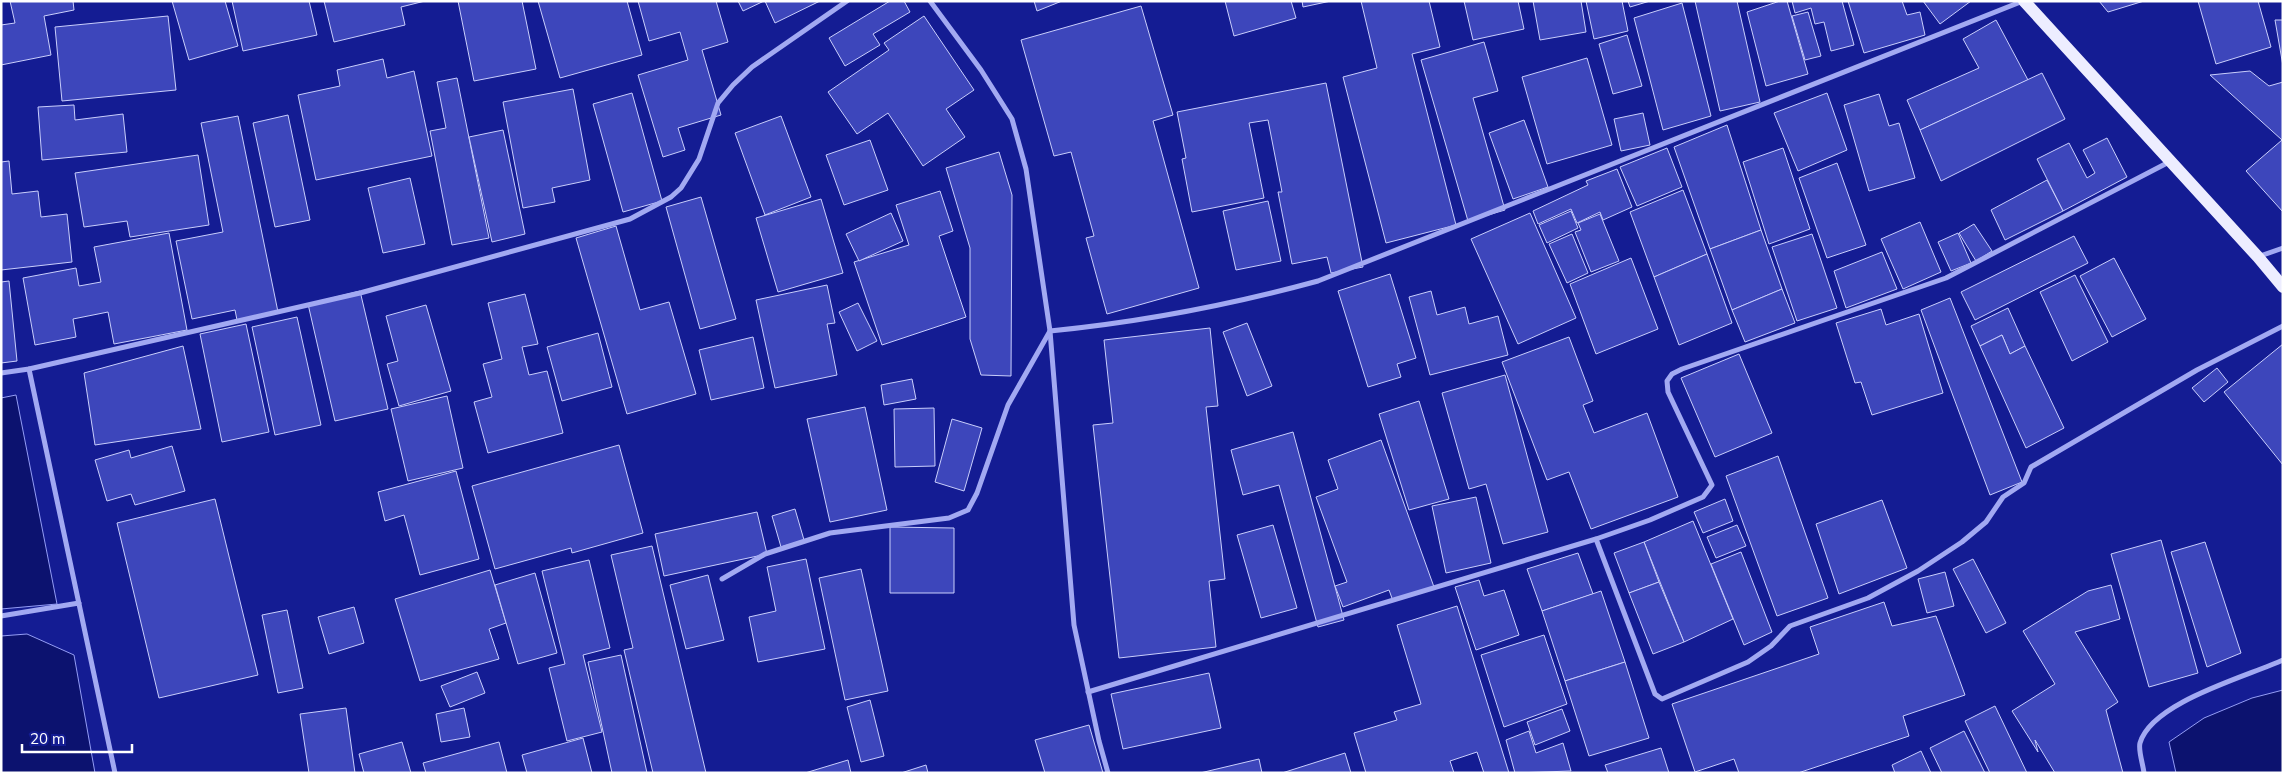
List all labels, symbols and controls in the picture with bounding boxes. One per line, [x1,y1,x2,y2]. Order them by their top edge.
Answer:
scale bar [22,722,132,754]
text: 20 m [30,729,65,748]

